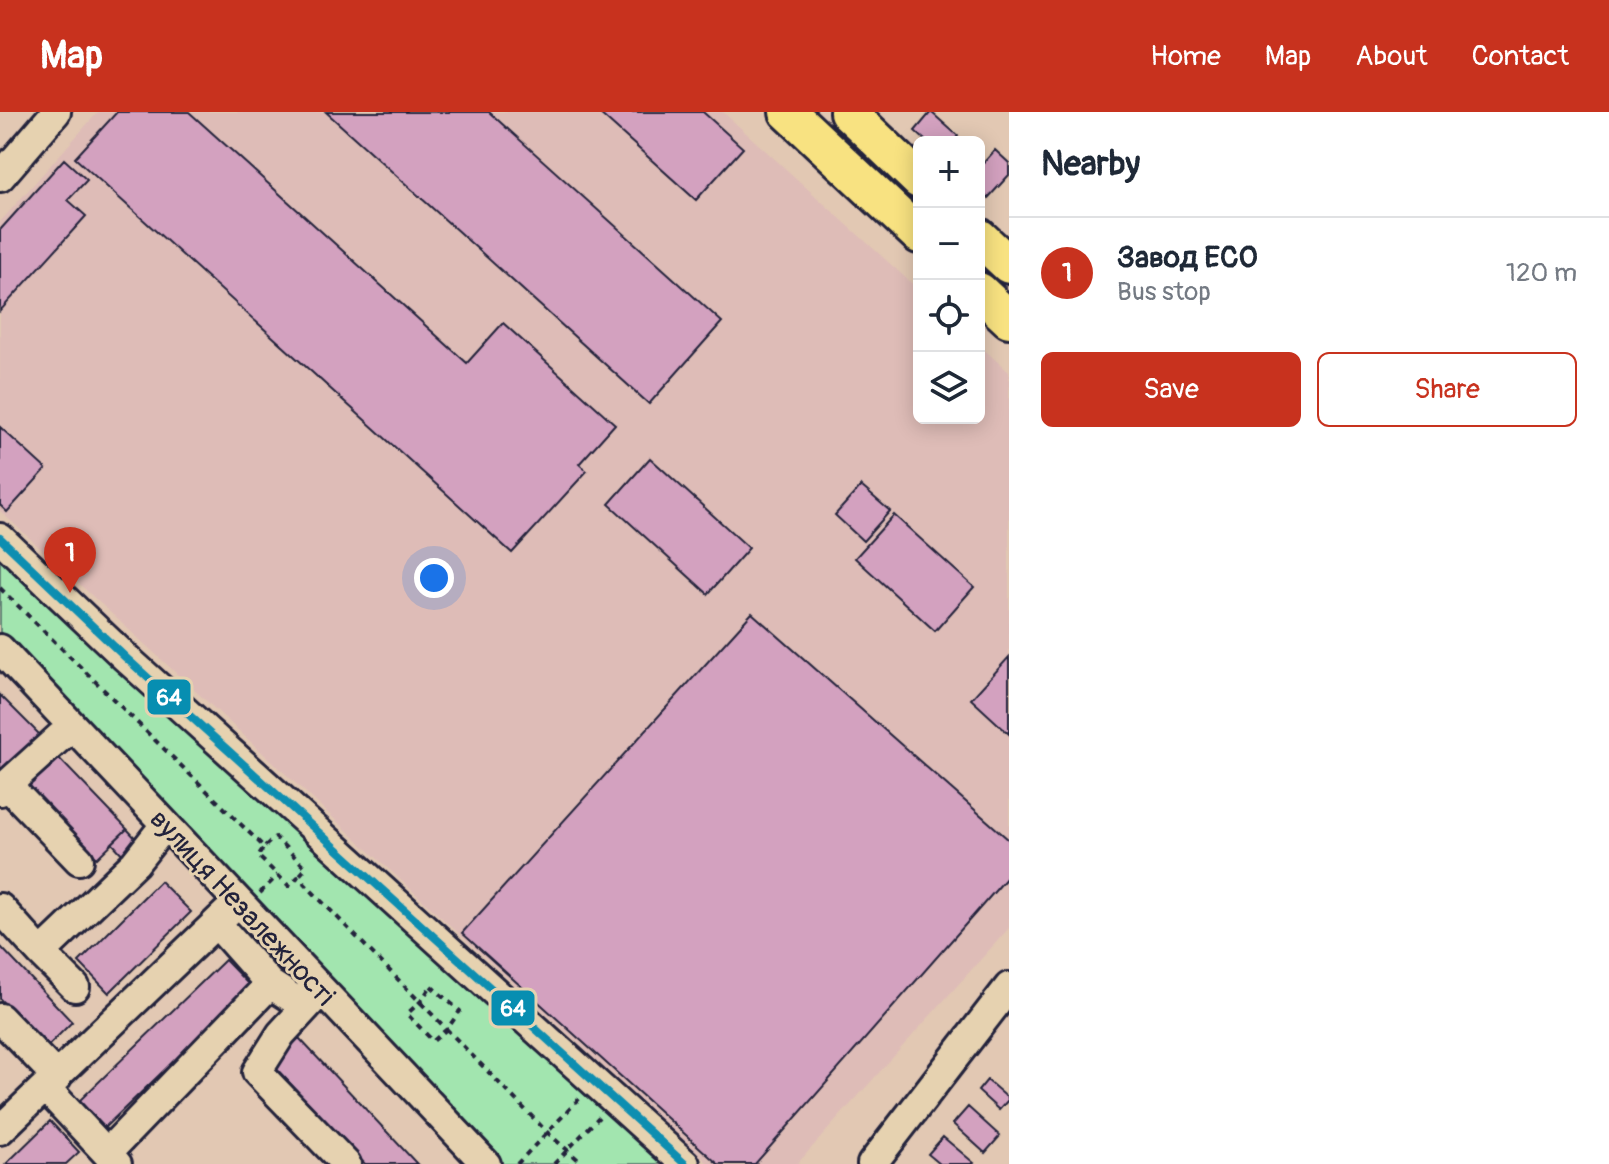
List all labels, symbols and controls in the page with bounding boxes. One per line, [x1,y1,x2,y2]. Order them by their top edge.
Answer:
text: Map [40,32,103,80]
text: Home [1150,39,1221,74]
text: Map [1265,39,1311,74]
text: About [1355,39,1428,74]
text: Contact [1472,39,1569,74]
map controls [913,136,985,424]
button: + [913,136,985,208]
text: Nearby [1041,143,1140,186]
button: − [913,208,985,280]
text: Завод ЕСО [1117,239,1258,276]
text: 1 [1062,257,1072,289]
text: 120 m [1506,257,1577,289]
text: Bus stop [1117,276,1211,308]
button: locate [913,280,985,352]
button: layers [913,352,985,424]
button: Save [1041,352,1301,427]
button: Share [1317,352,1577,427]
pin: 1 [44,527,96,593]
your location [414,558,454,598]
line badge: 64 [146,678,192,716]
text: 64 [156,684,182,712]
street label: вулиця Незалежності [142,803,342,1014]
line badge: 64 [490,989,536,1027]
text: 64 [500,995,526,1023]

